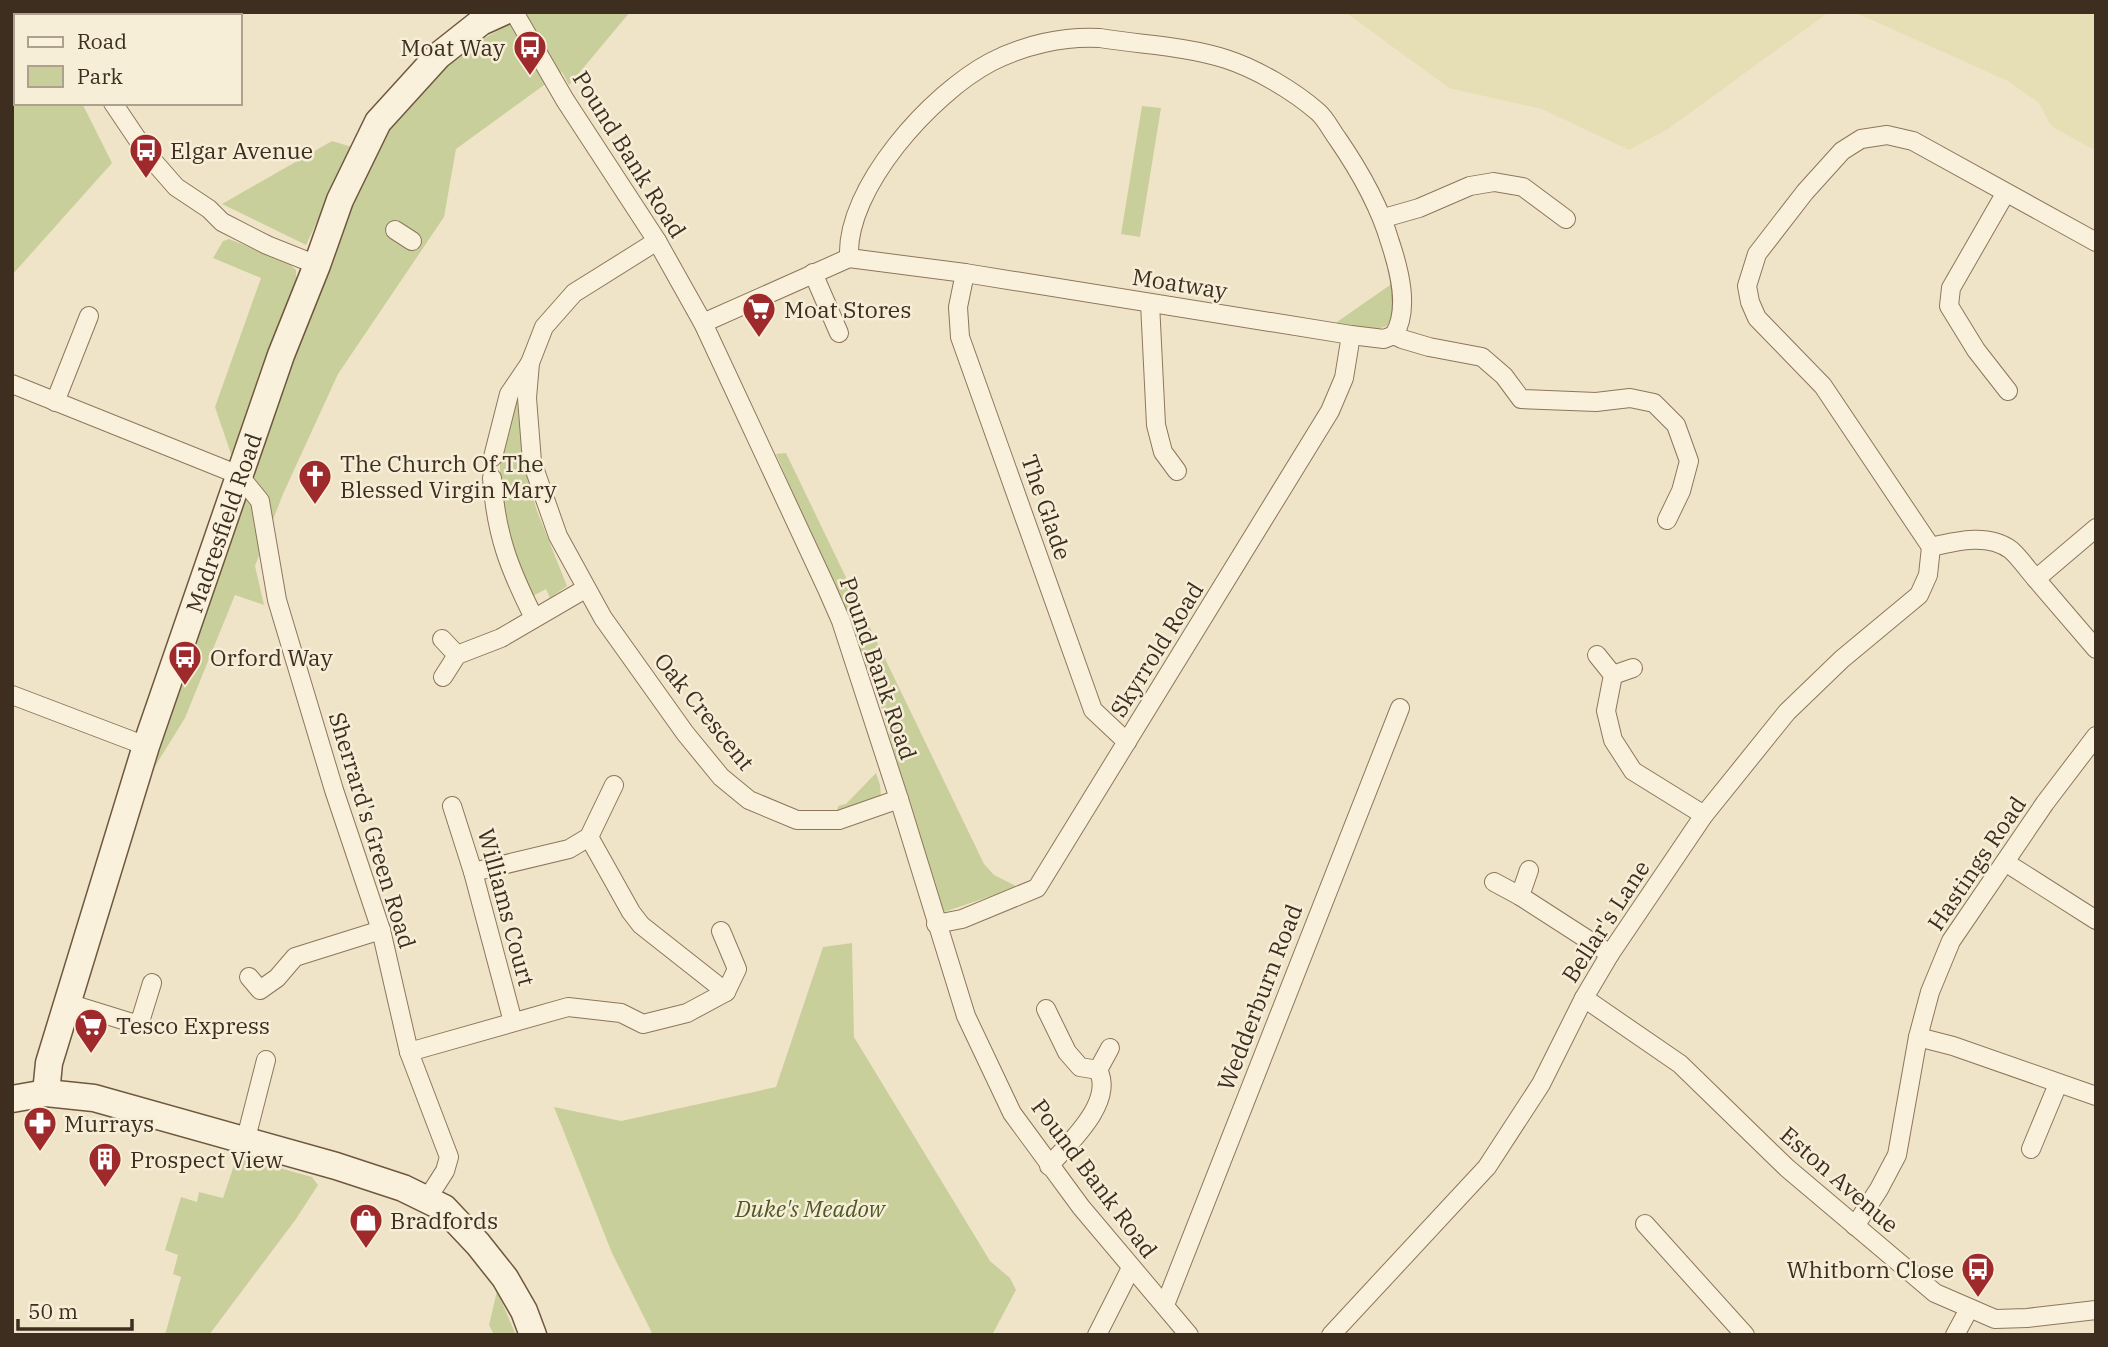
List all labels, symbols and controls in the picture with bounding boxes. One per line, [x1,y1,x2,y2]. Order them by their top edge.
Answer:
legend [14,14,242,105]
text: Road [77,27,127,55]
bus stop icon: Moat Way [511,28,549,77]
place label: Moat Way [400,32,506,62]
text: Park [77,62,124,90]
street label: Pound Bank Road [567,65,693,243]
bus stop icon: Elgar Avenue [127,131,165,180]
place label: Elgar Avenue [170,135,313,165]
street label: Moatway [1130,261,1230,305]
supermarket icon: Moat Stores [740,290,778,339]
place label: Moat Stores [784,294,911,324]
street label: Madresfield Road [178,429,268,616]
place label: The Church Of The Blessed Virgin Mary [340,448,557,504]
street label: The Glade [1015,450,1079,564]
church icon: The Church Of The Blessed Virgin Mary [296,457,334,506]
street label: Pound Bank Road [834,573,924,763]
street label: Skyrrold Road [1103,576,1209,722]
bus stop icon: Orford Way [166,638,204,687]
place label: Orford Way [210,642,333,672]
street label: Oak Crescent [648,646,762,776]
street label: Sherrard's Green Road [323,708,423,952]
street label: Hastings Road [1920,790,2032,936]
street label: Williams Court [472,825,542,989]
street label: Bellar's Lane [1554,854,1656,988]
street label: Wedderburn Road [1210,899,1308,1094]
supermarket icon: Tesco Express [72,1006,110,1055]
place label: Tesco Express [116,1010,270,1040]
street label: Pound Bank Road [1025,1093,1165,1263]
pharmacy icon: Murrays [21,1104,59,1153]
place label: Murrays [64,1108,154,1138]
street label: Eston Avenue [1774,1119,1906,1239]
building icon: Prospect View [86,1140,124,1189]
place label: Prospect View [130,1144,283,1174]
park label: Duke's Meadow [734,1193,887,1223]
shop icon: Bradfords [347,1201,385,1250]
place label: Bradfords [390,1205,498,1235]
bus stop icon: Whitborn Close [1959,1250,1997,1299]
place label: Whitborn Close [1786,1254,1954,1284]
scale bar [18,1288,131,1332]
text: 50 m [28,1297,78,1325]

